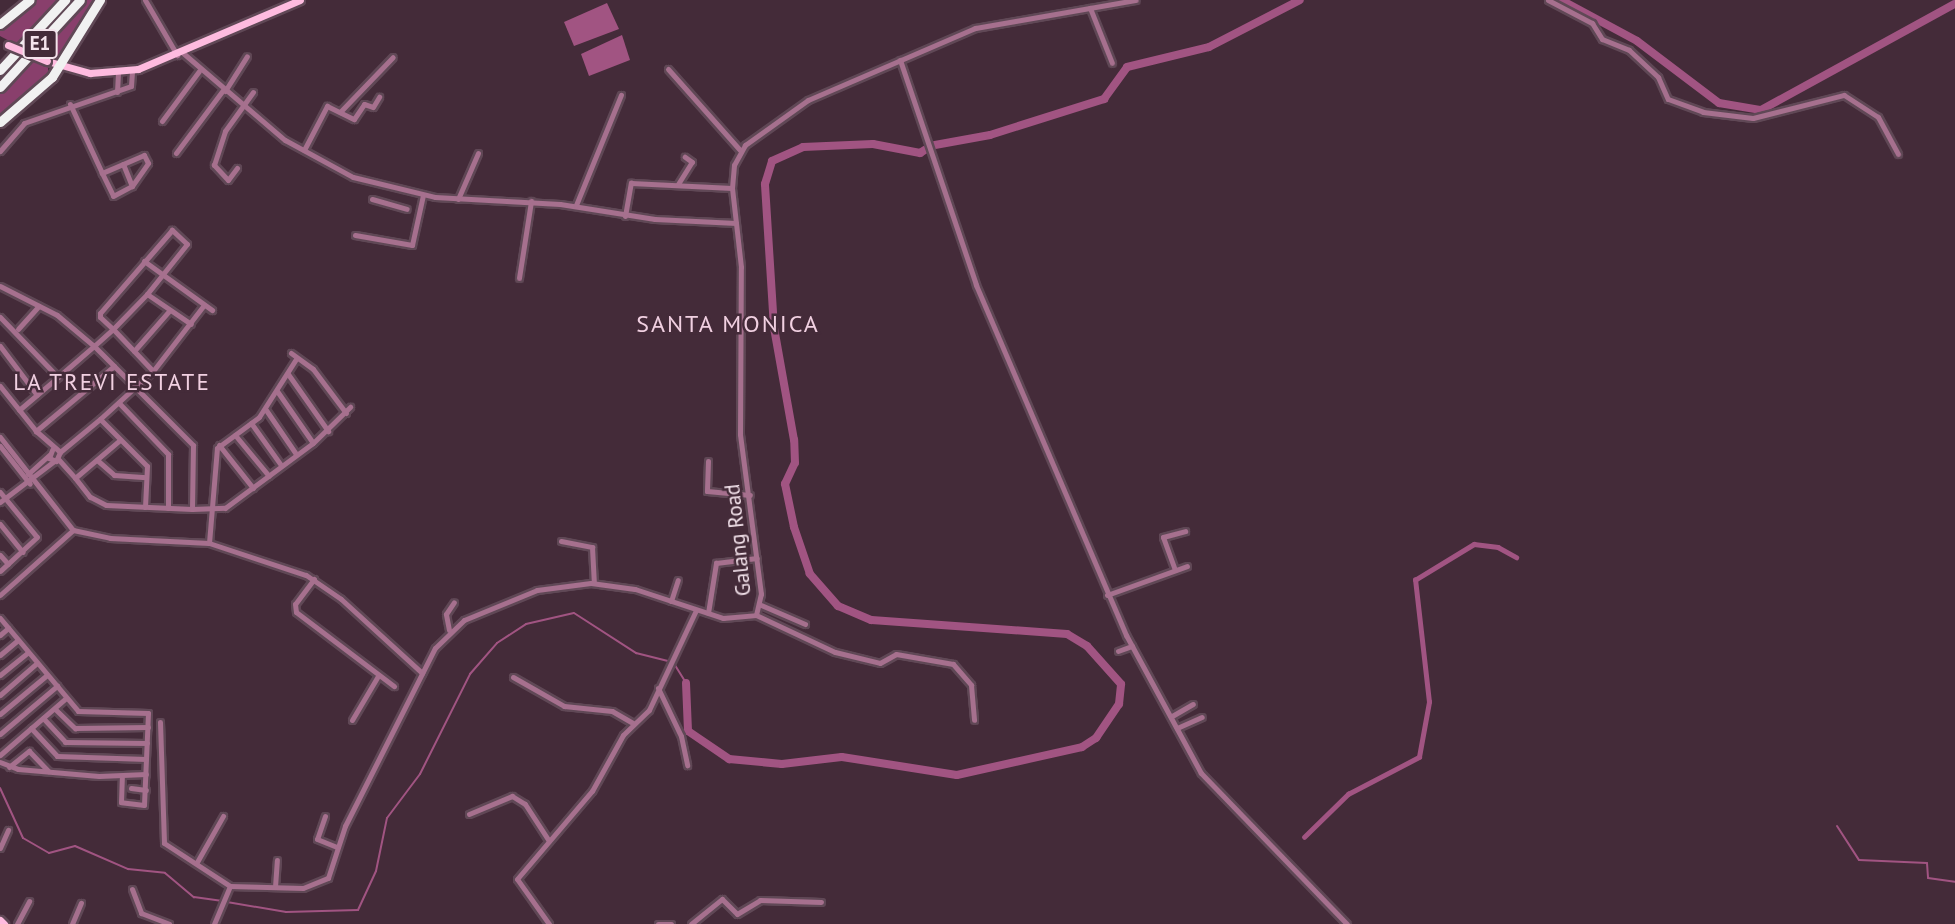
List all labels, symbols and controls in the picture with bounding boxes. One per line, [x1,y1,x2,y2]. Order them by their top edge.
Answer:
road number: E1 [22,28,58,60]
district label: SANTA MONICA [637,310,819,338]
district label: LA TREVI ESTATE [14,368,210,396]
street label: Galang Road [720,483,756,597]

